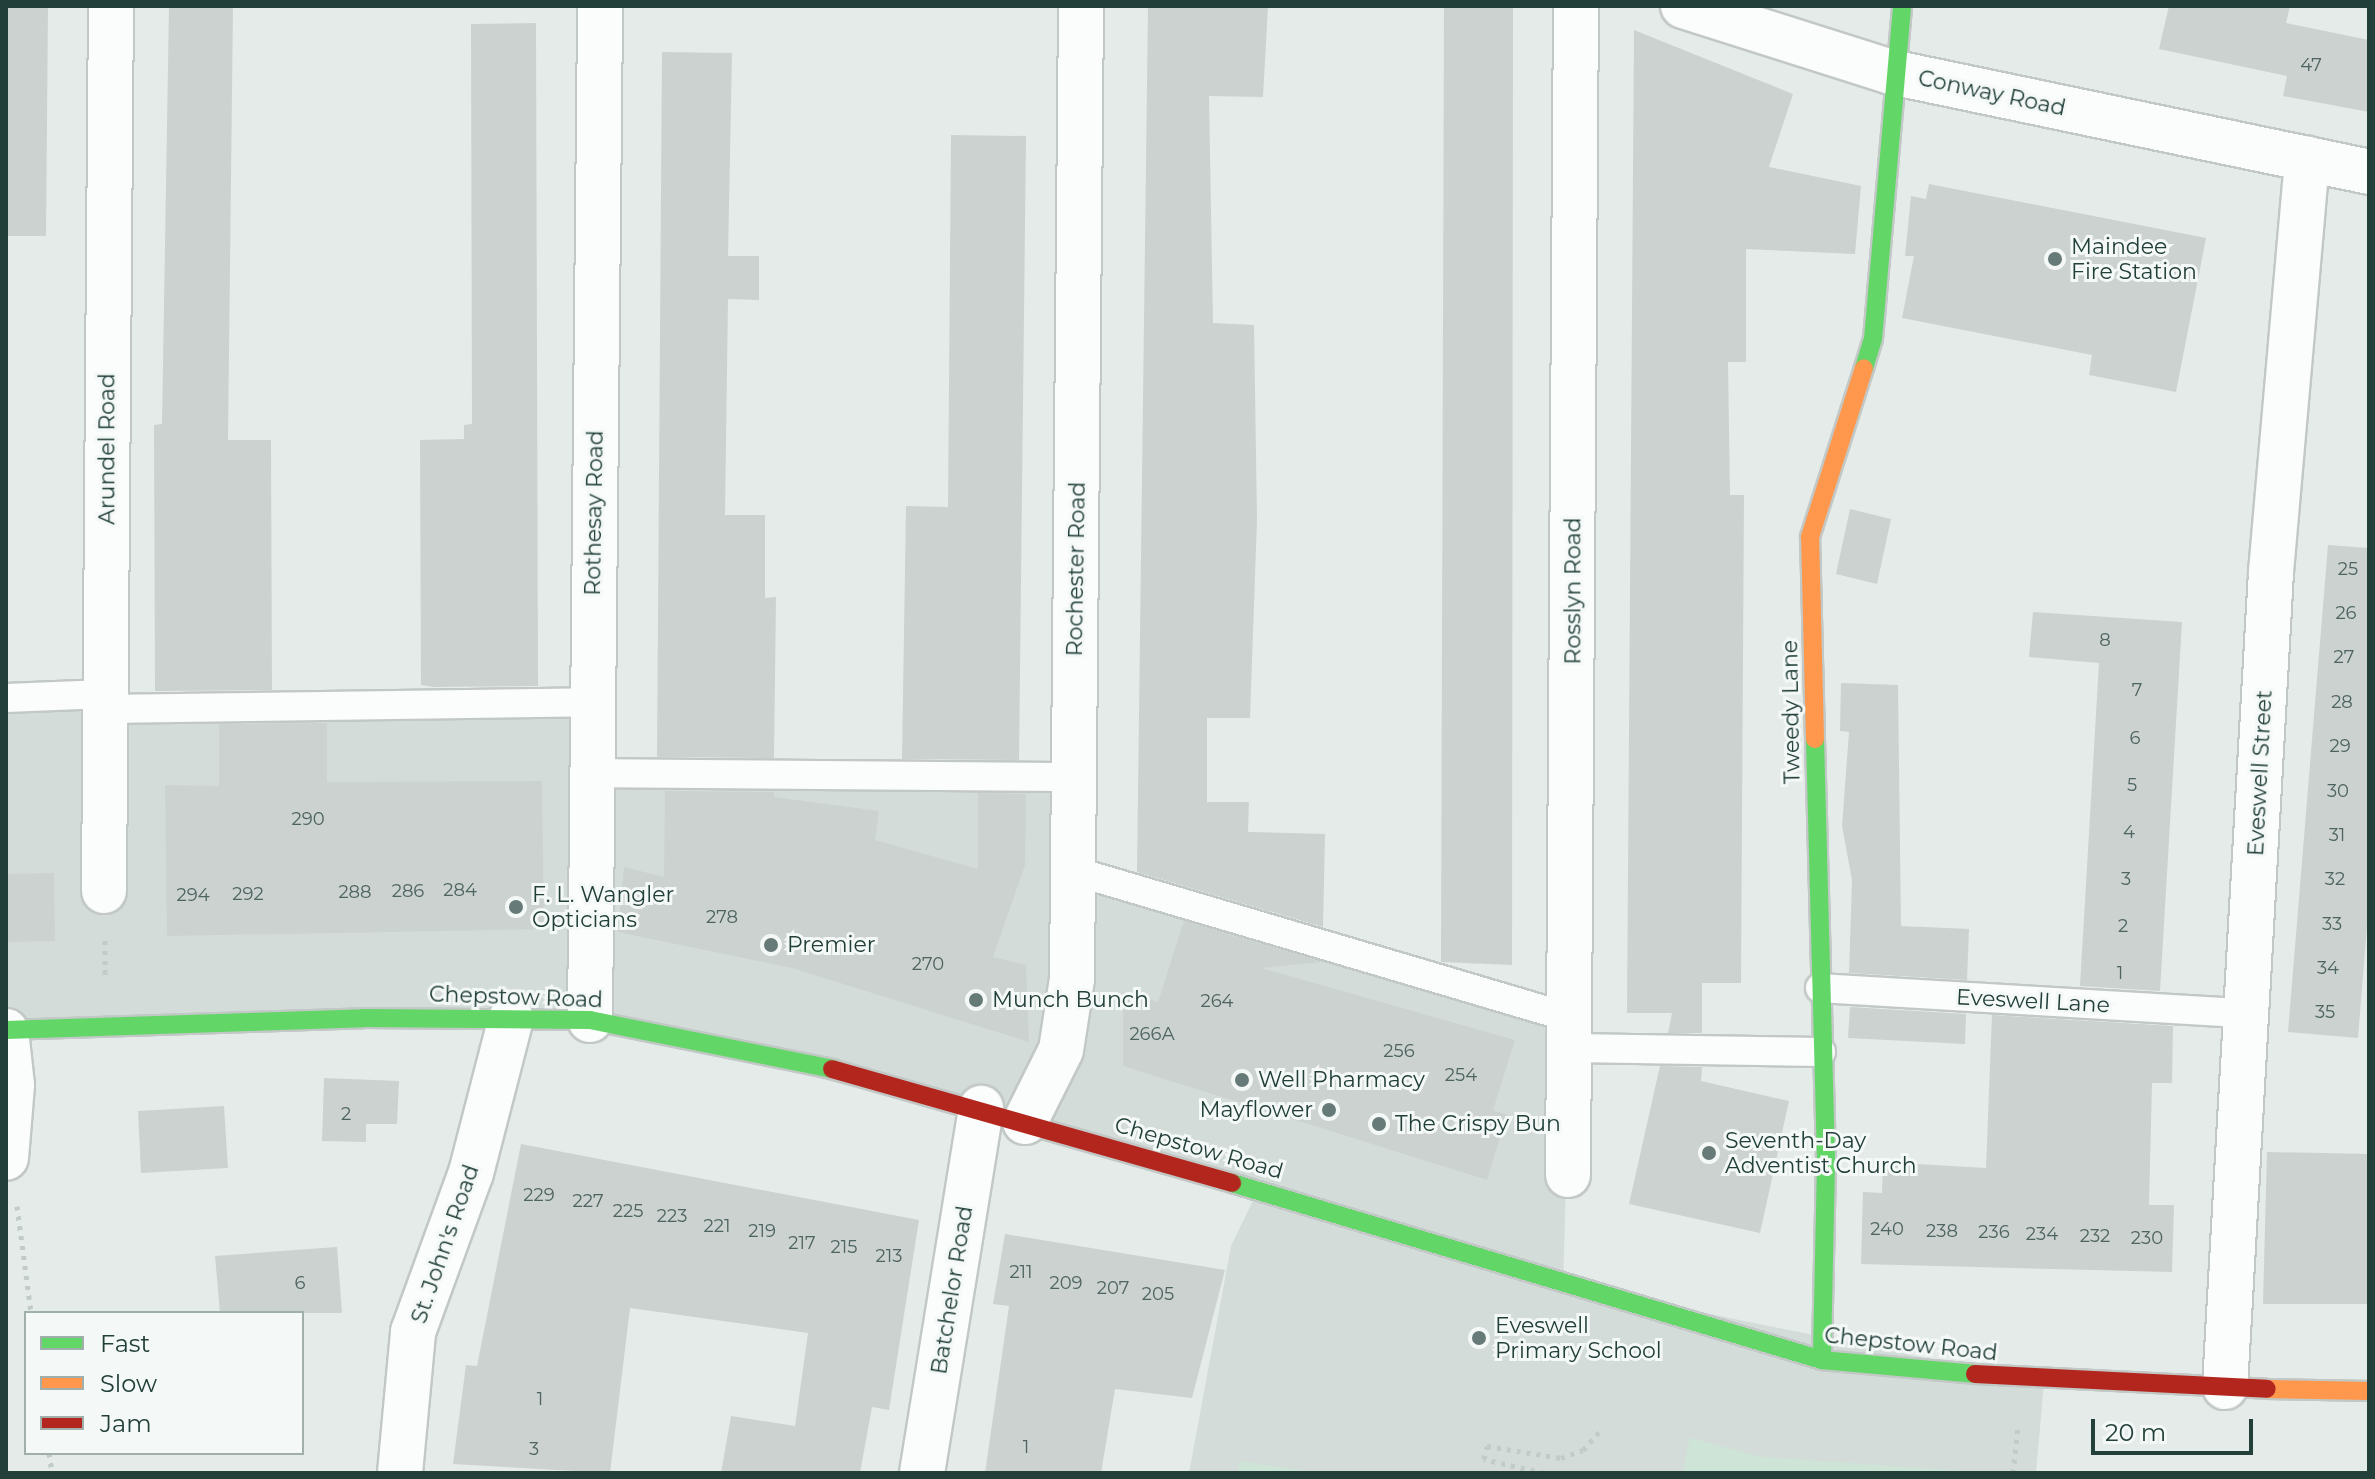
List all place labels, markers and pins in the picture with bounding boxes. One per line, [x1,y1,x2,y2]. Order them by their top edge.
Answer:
place label: Maindee Fire Station [2071,233,2197,284]
marker: Maindee Fire Station [2046,250,2064,268]
place label: F. L. Wangler Opticians [532,881,674,932]
marker: F. L. Wangler Opticians [507,898,525,916]
place label: Premier [787,932,875,958]
marker: Premier [762,936,780,954]
place label: Munch Bunch [992,987,1149,1013]
marker: Munch Bunch [967,991,985,1009]
place label: Well Pharmacy [1258,1067,1425,1093]
marker: Well Pharmacy [1233,1071,1251,1089]
place label: Mayflower [1199,1097,1313,1123]
marker: Mayflower [1320,1101,1338,1119]
place label: The Crispy Bun [1395,1111,1561,1137]
marker: The Crispy Bun [1370,1115,1388,1133]
place label: Seventh-Day Adventist Church [1725,1127,1916,1178]
marker: Seventh-Day Adventist Church [1700,1144,1718,1162]
place label: Eveswell Primary School [1495,1312,1662,1364]
marker: Eveswell Primary School [1470,1329,1488,1347]

